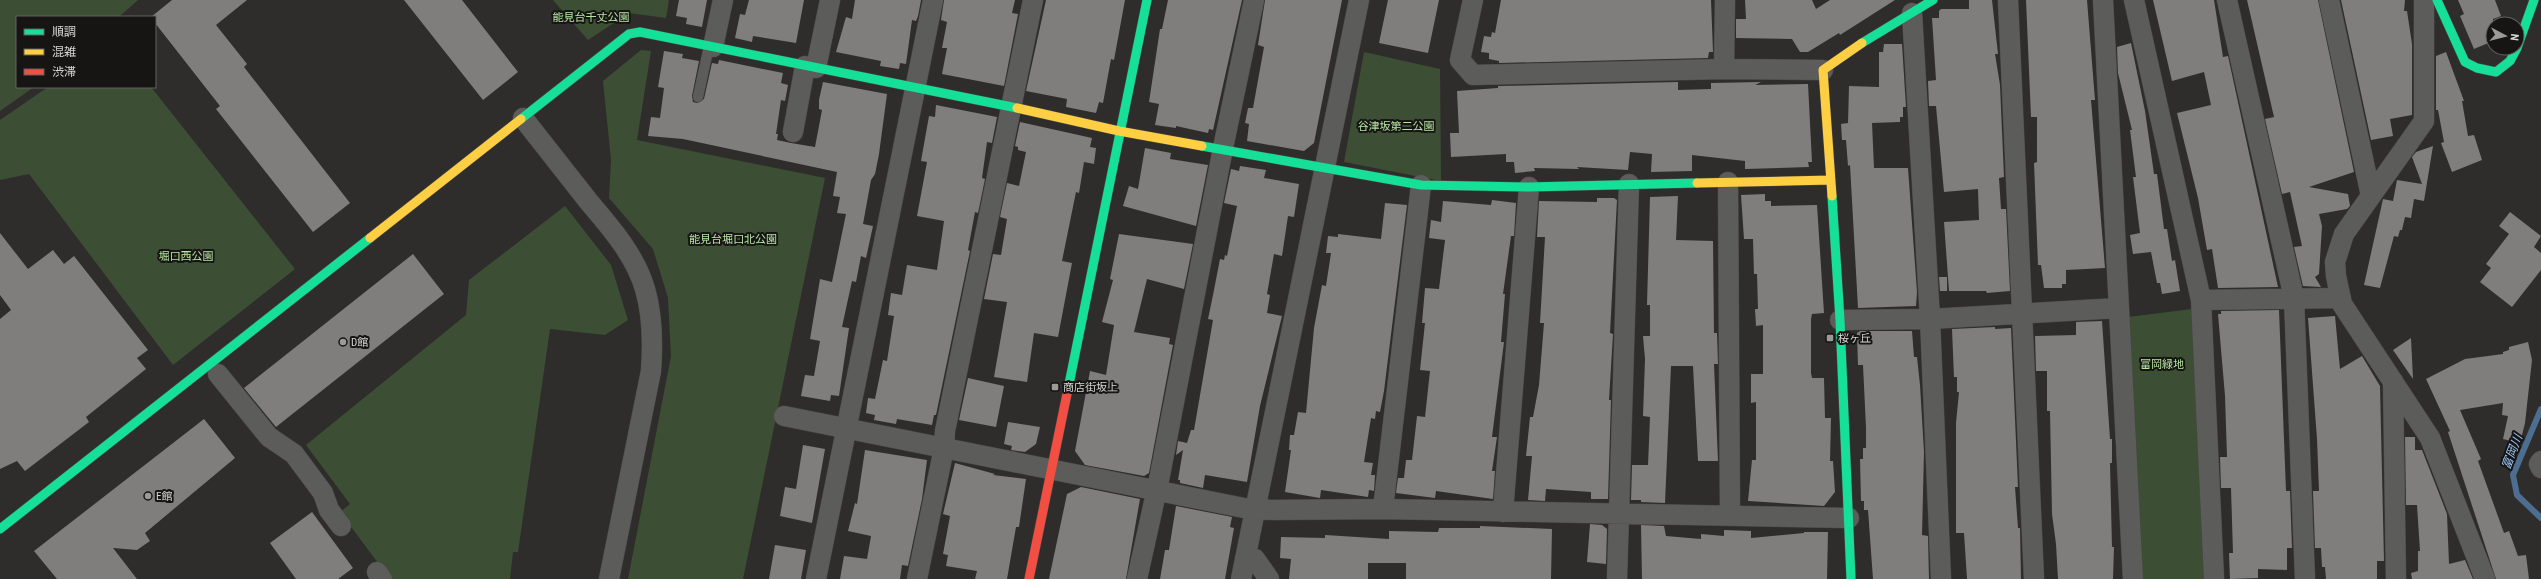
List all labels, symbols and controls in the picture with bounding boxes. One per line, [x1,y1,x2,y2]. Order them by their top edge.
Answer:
park label: 能見台千丈公園 [553,11,630,24]
legend [16,16,156,88]
north arrow [2485,16,2525,56]
text: 順調 [52,25,76,39]
text: N [2508,33,2521,42]
text: 混雑 [52,45,76,59]
text: 渋滞 [52,65,76,79]
park label: 谷津坂第二公園 [1358,120,1435,133]
park label: 能見台堀口北公園 [689,233,777,246]
park label: 堀口西公園 [159,250,214,263]
place label: 桜ヶ丘 [1838,332,1871,345]
marker: 桜ヶ丘 [1825,333,1835,343]
place label: D館 [351,336,368,349]
marker: D館 [338,337,348,347]
park label: 富岡緑地 [2140,358,2184,371]
place label: 商店街坂上 [1063,381,1118,394]
marker: 商店街坂上 [1050,382,1060,392]
water label: 富岡川 [2499,431,2526,471]
place label: E館 [156,490,172,503]
marker: E館 [143,491,153,501]

